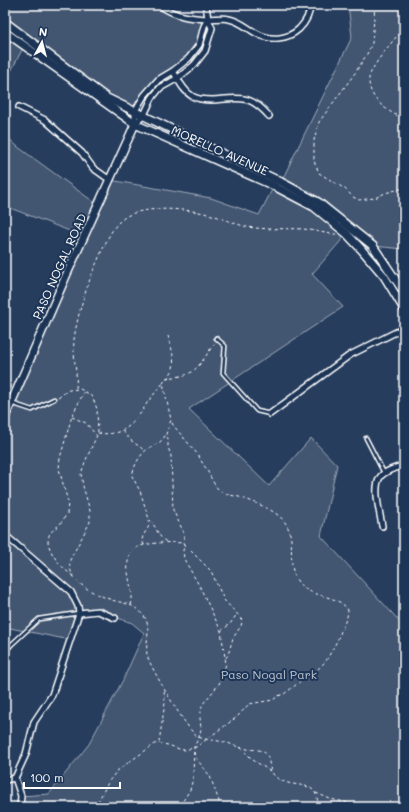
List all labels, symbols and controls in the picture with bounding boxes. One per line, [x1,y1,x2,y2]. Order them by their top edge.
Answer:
north arrow [22,22,62,62]
text: N [38,24,48,40]
street label: MORELLO AVENUE [169,121,271,179]
street label: PASO NOGAL ROAD [28,211,90,321]
park label: Paso Nogal Park [221,666,317,682]
scale bar [24,764,120,790]
text: 100 m [30,769,64,785]

